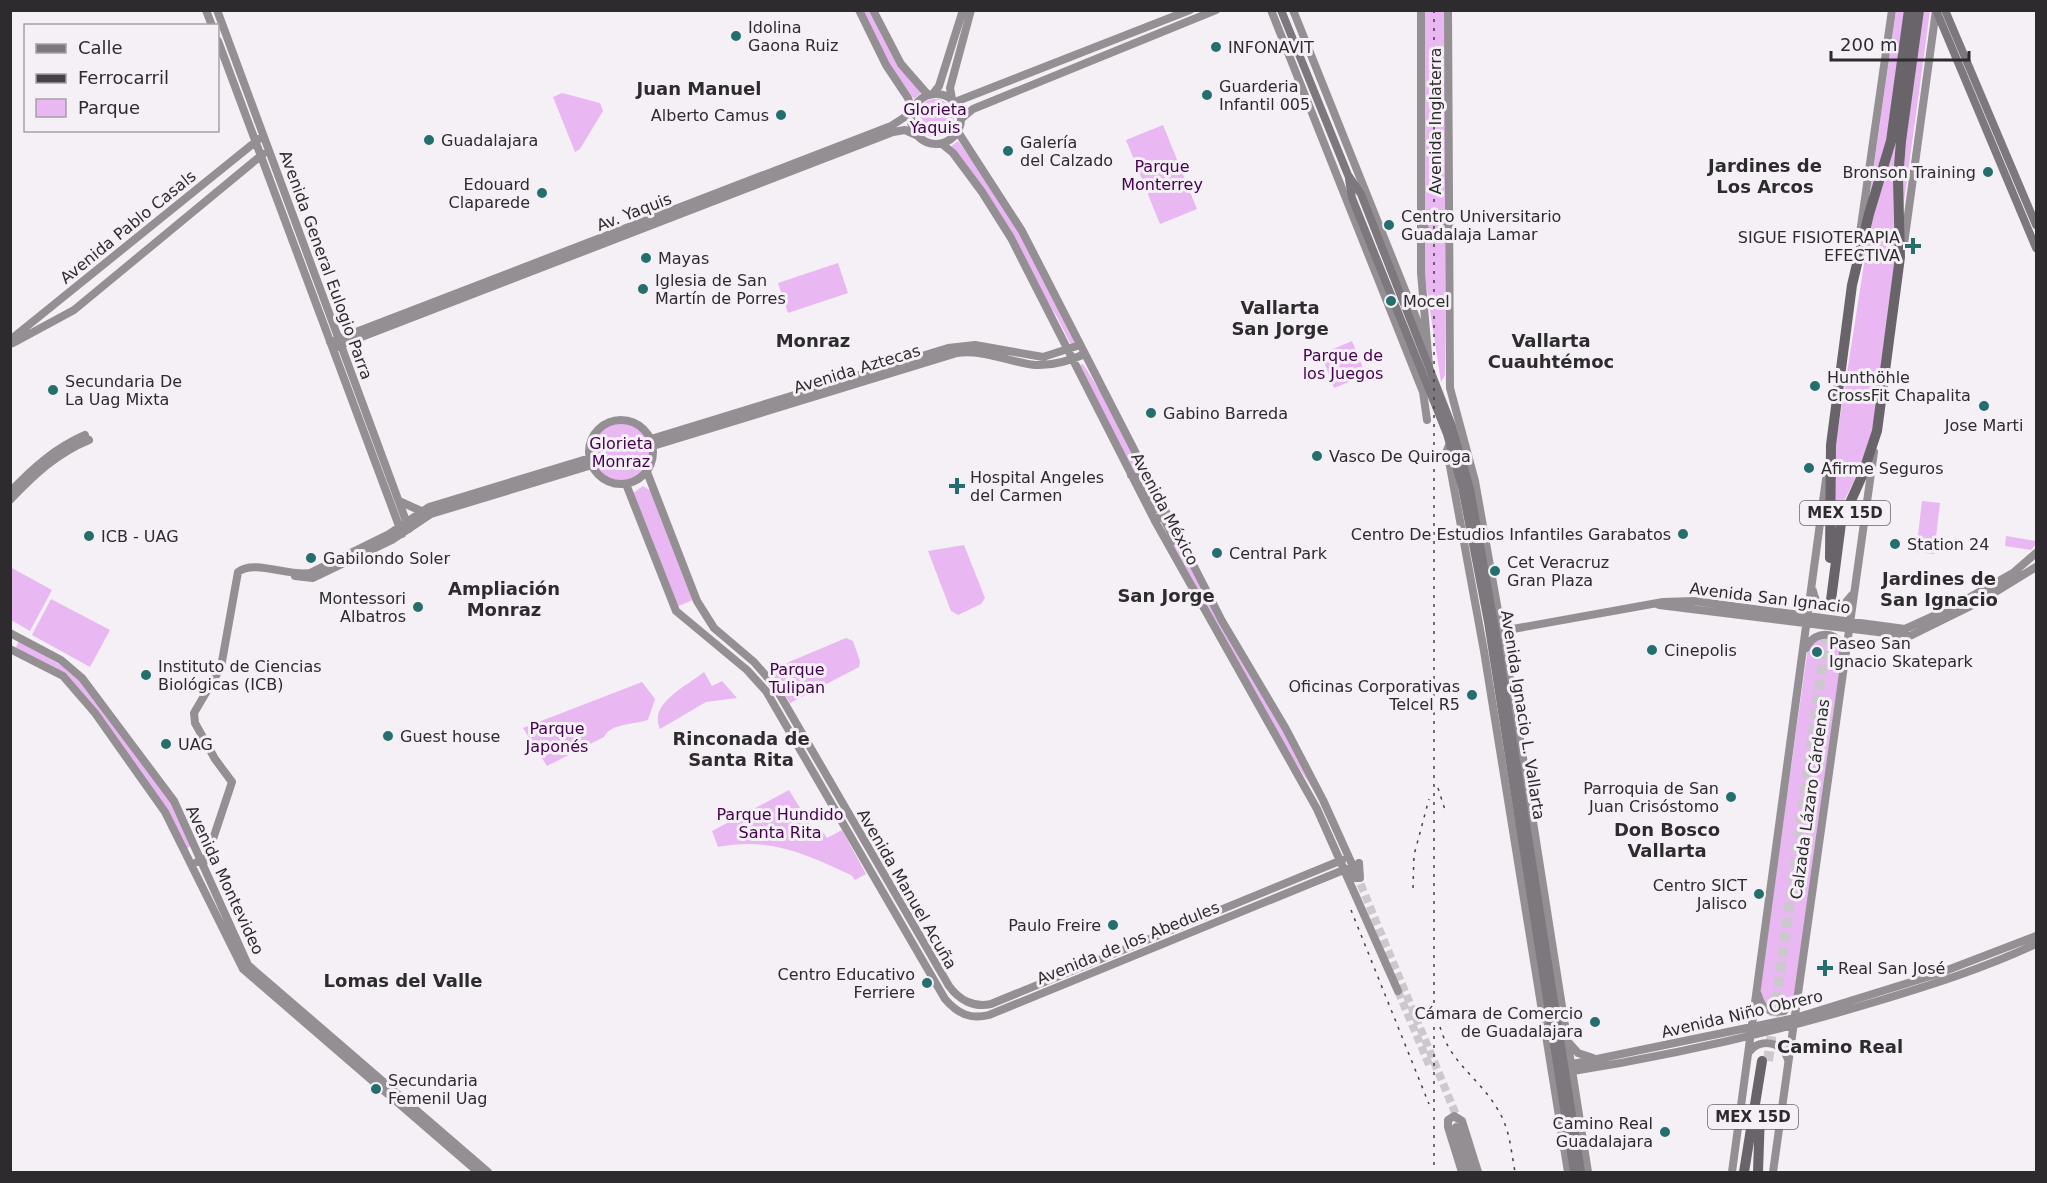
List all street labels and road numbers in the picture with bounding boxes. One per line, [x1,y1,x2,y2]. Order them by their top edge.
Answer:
street label: Avenida Inglaterra [1426,47,1445,195]
street label: Avenida General Eulogio Parra [276,148,376,382]
street label: Avenida Pablo Casals [56,166,200,288]
street label: Av. Yaquis [594,189,674,235]
street label: Avenida Aztecas [791,341,923,397]
street label: Avenida México [1127,449,1203,569]
road number: MEX 15D [1800,501,1890,525]
street label: Avenida San Ignacio [1688,579,1852,617]
street label: Avenida Ignacio L. Vallarta [1497,609,1549,821]
street label: Calzada Lázaro Cárdenas [1787,698,1833,900]
street label: Avenida Montevideo [182,802,268,958]
street label: Avenida Manuel Acuña [853,806,961,972]
street label: Avenida de los Abedules [1034,898,1222,988]
street label: Avenida Niño Obrero [1659,986,1825,1042]
road number: MEX 15D [1708,1105,1798,1129]

